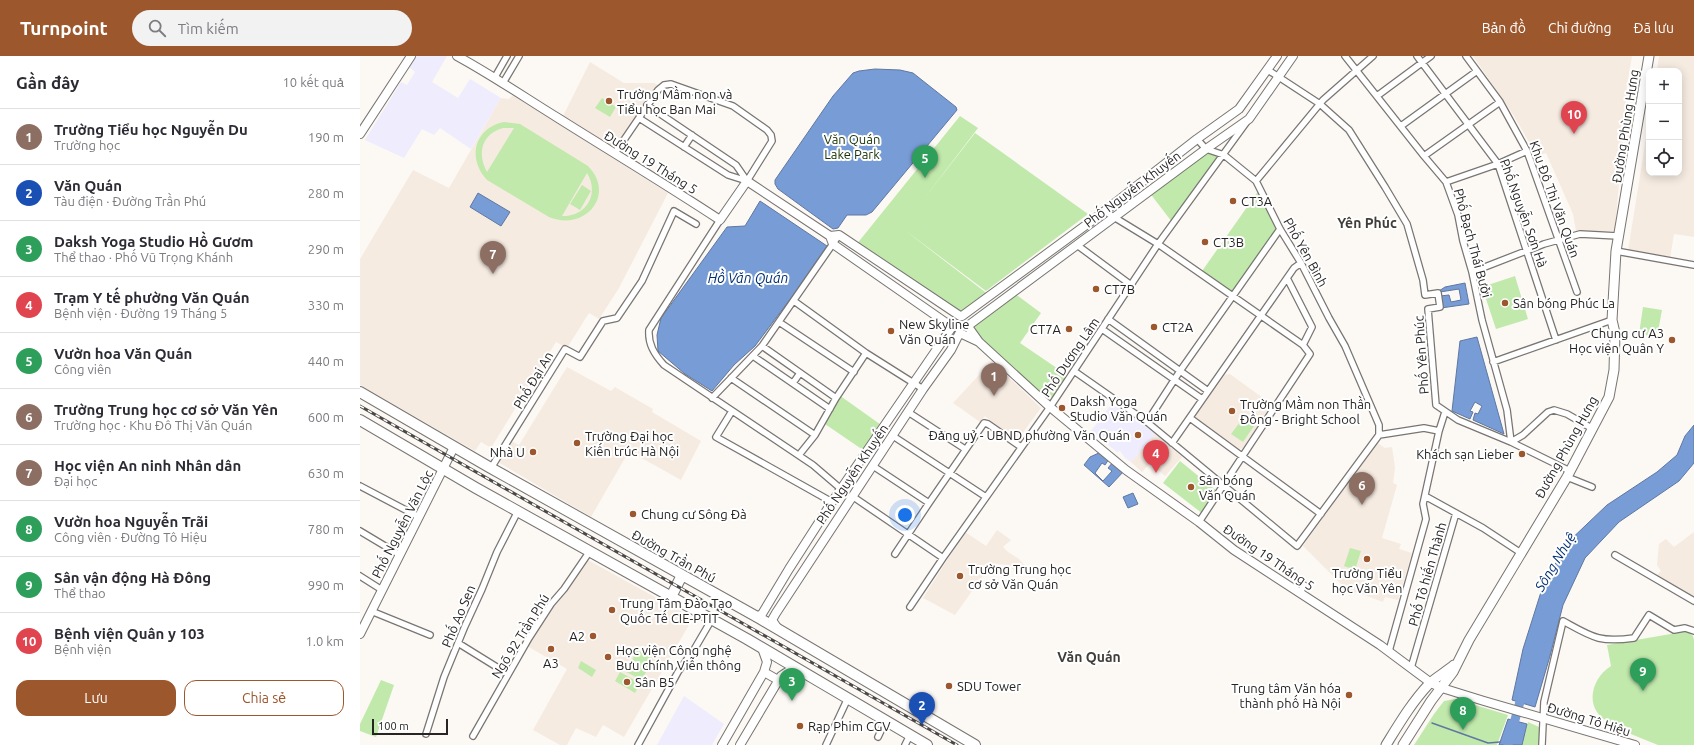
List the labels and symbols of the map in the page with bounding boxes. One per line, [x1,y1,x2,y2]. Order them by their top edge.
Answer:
street label: Đường Phùng Hưng [1609,68,1641,184]
place label: Trường Mầm non và Tiểu học Ban Mai [617,85,733,117]
marker: Trường Mầm non và Tiểu học Ban Mai [604,96,614,106]
pin: 10 [1561,101,1587,134]
street label: Đường 19 Tháng 5 [602,128,700,196]
park label: Văn Quán Lake Park [824,132,880,161]
street label: Khu Đô Thị Văn Quán [1526,139,1583,260]
pin: 5 [912,145,938,178]
street label: Phố Nguyễn Khuyến [1080,146,1183,230]
street label: Phố Nguyễn Sơn Hà [1498,156,1552,269]
street label: Phố Bạch Thái Bưởi [1451,186,1496,299]
place label: CT3A [1241,194,1273,208]
marker: CT3A [1228,196,1238,206]
street label: Phố Yên Bình [1281,214,1333,289]
district label: Yên Phúc [1337,215,1397,231]
place label: CT3B [1213,235,1244,249]
marker: CT3B [1200,237,1210,247]
pin: 7 [480,241,506,274]
water label: Hồ Văn Quán [708,268,788,287]
place label: CT7B [1104,282,1135,296]
marker: CT7B [1091,284,1101,294]
place label: Sân bóng Phúc La [1513,296,1615,310]
marker: Sân bóng Phúc La [1500,298,1510,308]
street label: Phố Dương Lâm [1036,313,1102,399]
street label: Phố Yên Phúc [1409,315,1431,395]
place label: New Skyline Văn Quán [899,317,969,347]
place label: CT2A [1162,320,1194,334]
place label: CT7A [1030,322,1062,336]
marker: CT2A [1149,322,1159,332]
marker: CT7A [1064,324,1074,334]
marker: New Skyline Văn Quán [886,326,896,336]
place label: Chung cư A3 Học viện Quân Y [1569,326,1664,356]
marker: Chung cư A3 Học viện Quân Y [1667,335,1677,345]
street label: Phố Đại An [509,348,556,411]
pin: 1 [981,363,1007,396]
street label: Đường Phùng Hưng [1532,393,1600,501]
place label: Daksh Yoga Studio Văn Quán [1070,394,1167,424]
place label: Trường Mầm non Thần Đồng - Bright School [1240,395,1371,426]
marker: Daksh Yoga Studio Văn Quán [1057,403,1067,413]
marker: Trường Mầm non Thần Đồng - Bright School [1227,406,1237,416]
street label: Phố Nguyễn Khuyến [812,420,891,527]
place label: Đảng uỷ - UBND phường Văn Quán [928,428,1130,443]
place label: Trường Đại học Kiến trúc Hà Nội [585,429,679,459]
marker: Đảng uỷ - UBND phường Văn Quán [1133,430,1143,440]
marker: Trường Đại học Kiến trúc Hà Nội [572,438,582,448]
pin: 4 [1143,440,1169,473]
place label: Nhà U [490,445,525,459]
marker: Nhà U [528,447,538,457]
place label: Khách sạn Lieber [1416,447,1514,462]
marker: Khách sạn Lieber [1517,449,1527,459]
street label: Phố Nguyễn Văn Lộc [367,467,436,581]
pin: 6 [1349,472,1375,505]
place label: Sân bóng Văn Quán [1199,473,1256,503]
marker: Sân bóng Văn Quán [1186,482,1196,492]
your location [895,505,915,525]
place label: Chung cư Sông Đà [641,507,747,521]
marker: Chung cư Sông Đà [628,509,638,519]
street label: Phố Tô hiến Thành [1403,520,1449,628]
street label: Đường 19 Tháng 5 [1221,521,1317,593]
street label: Đường Trần Phú [630,525,720,585]
water label: Sông Nhuệ [1531,529,1579,595]
marker: Trường Tiểu học Văn Yên [1362,554,1372,564]
place label: Trường Trung học cơ sở Văn Quán [968,562,1071,592]
place label: Trường Tiểu học Văn Yên [1332,566,1402,596]
marker: Trường Trung học cơ sở Văn Quán [955,571,965,581]
street label: Phố Ao Sen [437,582,477,649]
street label: Ngõ 92 Trần Phú [487,590,551,681]
place label: Trung Tâm Đào Tạo Quốc Tế CIE-PTIT [620,596,732,626]
marker: Trung Tâm Đào Tạo Quốc Tế CIE-PTIT [607,605,617,615]
place label: A2 [569,629,585,643]
marker: A2 [588,631,598,641]
place label: Học viện Công nghệ Bưu chính Viễn thông [616,643,741,672]
marker: A3 [546,644,556,654]
district label: Văn Quán [1057,649,1121,665]
marker: Học viện Công nghệ Bưu chính Viễn thông [603,652,613,662]
place label: A3 [543,656,559,670]
pin: 9 [1630,658,1656,691]
pin: 3 [779,668,805,701]
place label: Sân B5 [635,675,675,689]
marker: Sân B5 [622,677,632,687]
place label: SDU Tower [957,679,1021,693]
marker: SDU Tower [944,681,954,691]
place label: Trung tâm Văn hóa thành phố Hà Nội [1231,681,1341,711]
marker: Trung tâm Văn hóa thành phố Hà Nội [1344,690,1354,700]
pin: 2 [909,692,935,725]
pin: 8 [1450,697,1476,730]
street label: Đường Tô Hiệu [1545,700,1632,739]
scale bar [372,717,448,736]
place label: Rạp Phim CGV [808,719,891,734]
marker: Rạp Phim CGV [795,721,805,731]

